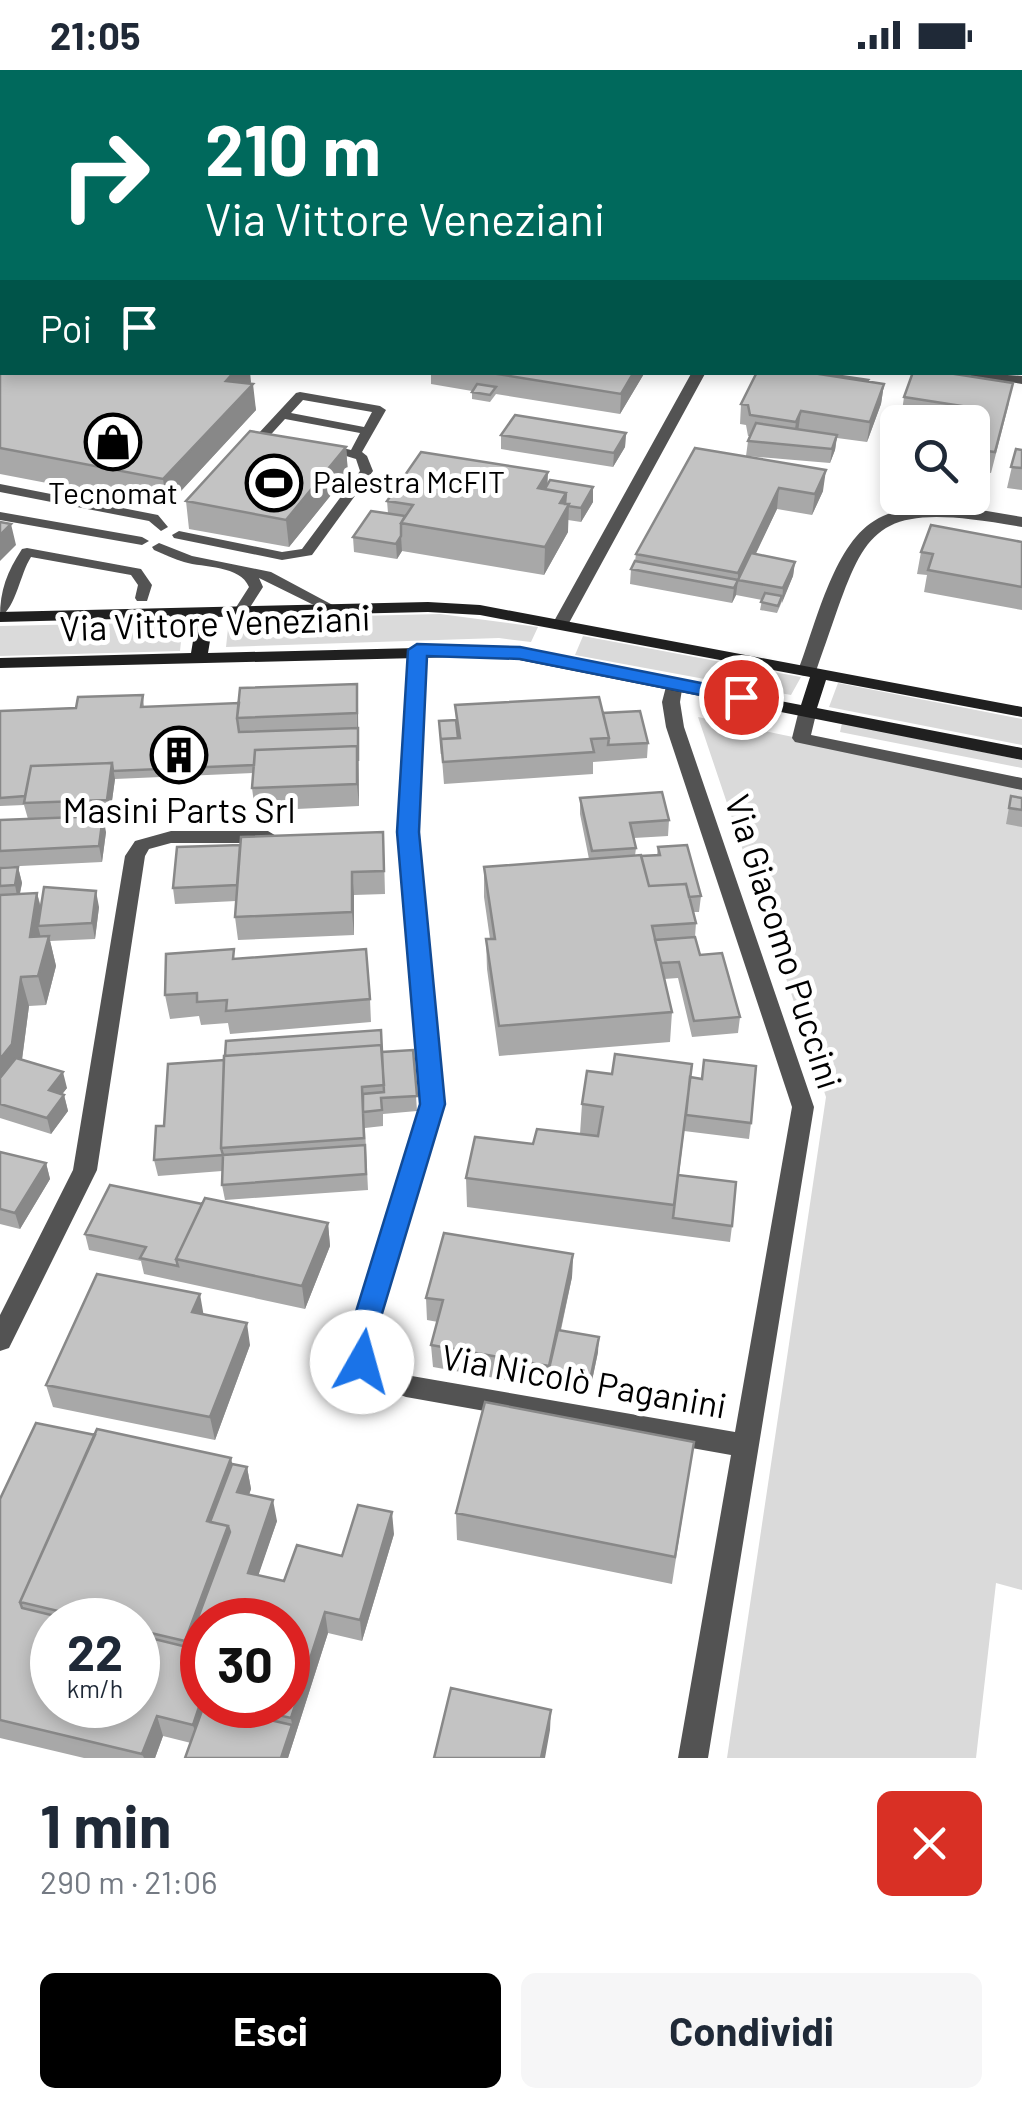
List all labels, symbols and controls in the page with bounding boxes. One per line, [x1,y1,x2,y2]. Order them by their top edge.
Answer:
text: 21:05 [50,12,140,58]
text: 210 m [205,106,381,190]
icon: right [40,110,170,240]
text: Via Vittore Veneziani [205,191,605,245]
icon: arrive [112,300,167,355]
text: Poi [40,305,92,351]
map controls [880,405,990,515]
button: search [880,405,990,515]
shop icon: Tecnomat [83,412,143,472]
sports icon: Palestra McFIT [244,453,304,513]
place label: Palestra McFIT [313,463,505,499]
place label: Tecnomat [48,474,178,510]
street label: Via Vittore Veneziani [59,596,371,648]
pin [699,655,784,740]
icon: arrive [714,670,769,725]
building icon: Masini Parts Srl [149,725,209,785]
place label: Masini Parts Srl [63,788,296,830]
street label: Via Giacomo Puccini [717,789,852,1094]
position arrow [310,1310,414,1414]
street label: Via Nicolò Paganini [439,1334,730,1426]
speed limit sign: 30 [180,1598,310,1728]
text: 22 [67,1621,123,1681]
text: km/h [67,1673,123,1703]
text: 1 min [40,1788,171,1860]
button: close [877,1791,982,1896]
text: 290 m · 21:06 [40,1862,218,1900]
button: Esci [40,1973,501,2088]
button: Condividi [521,1973,982,2088]

